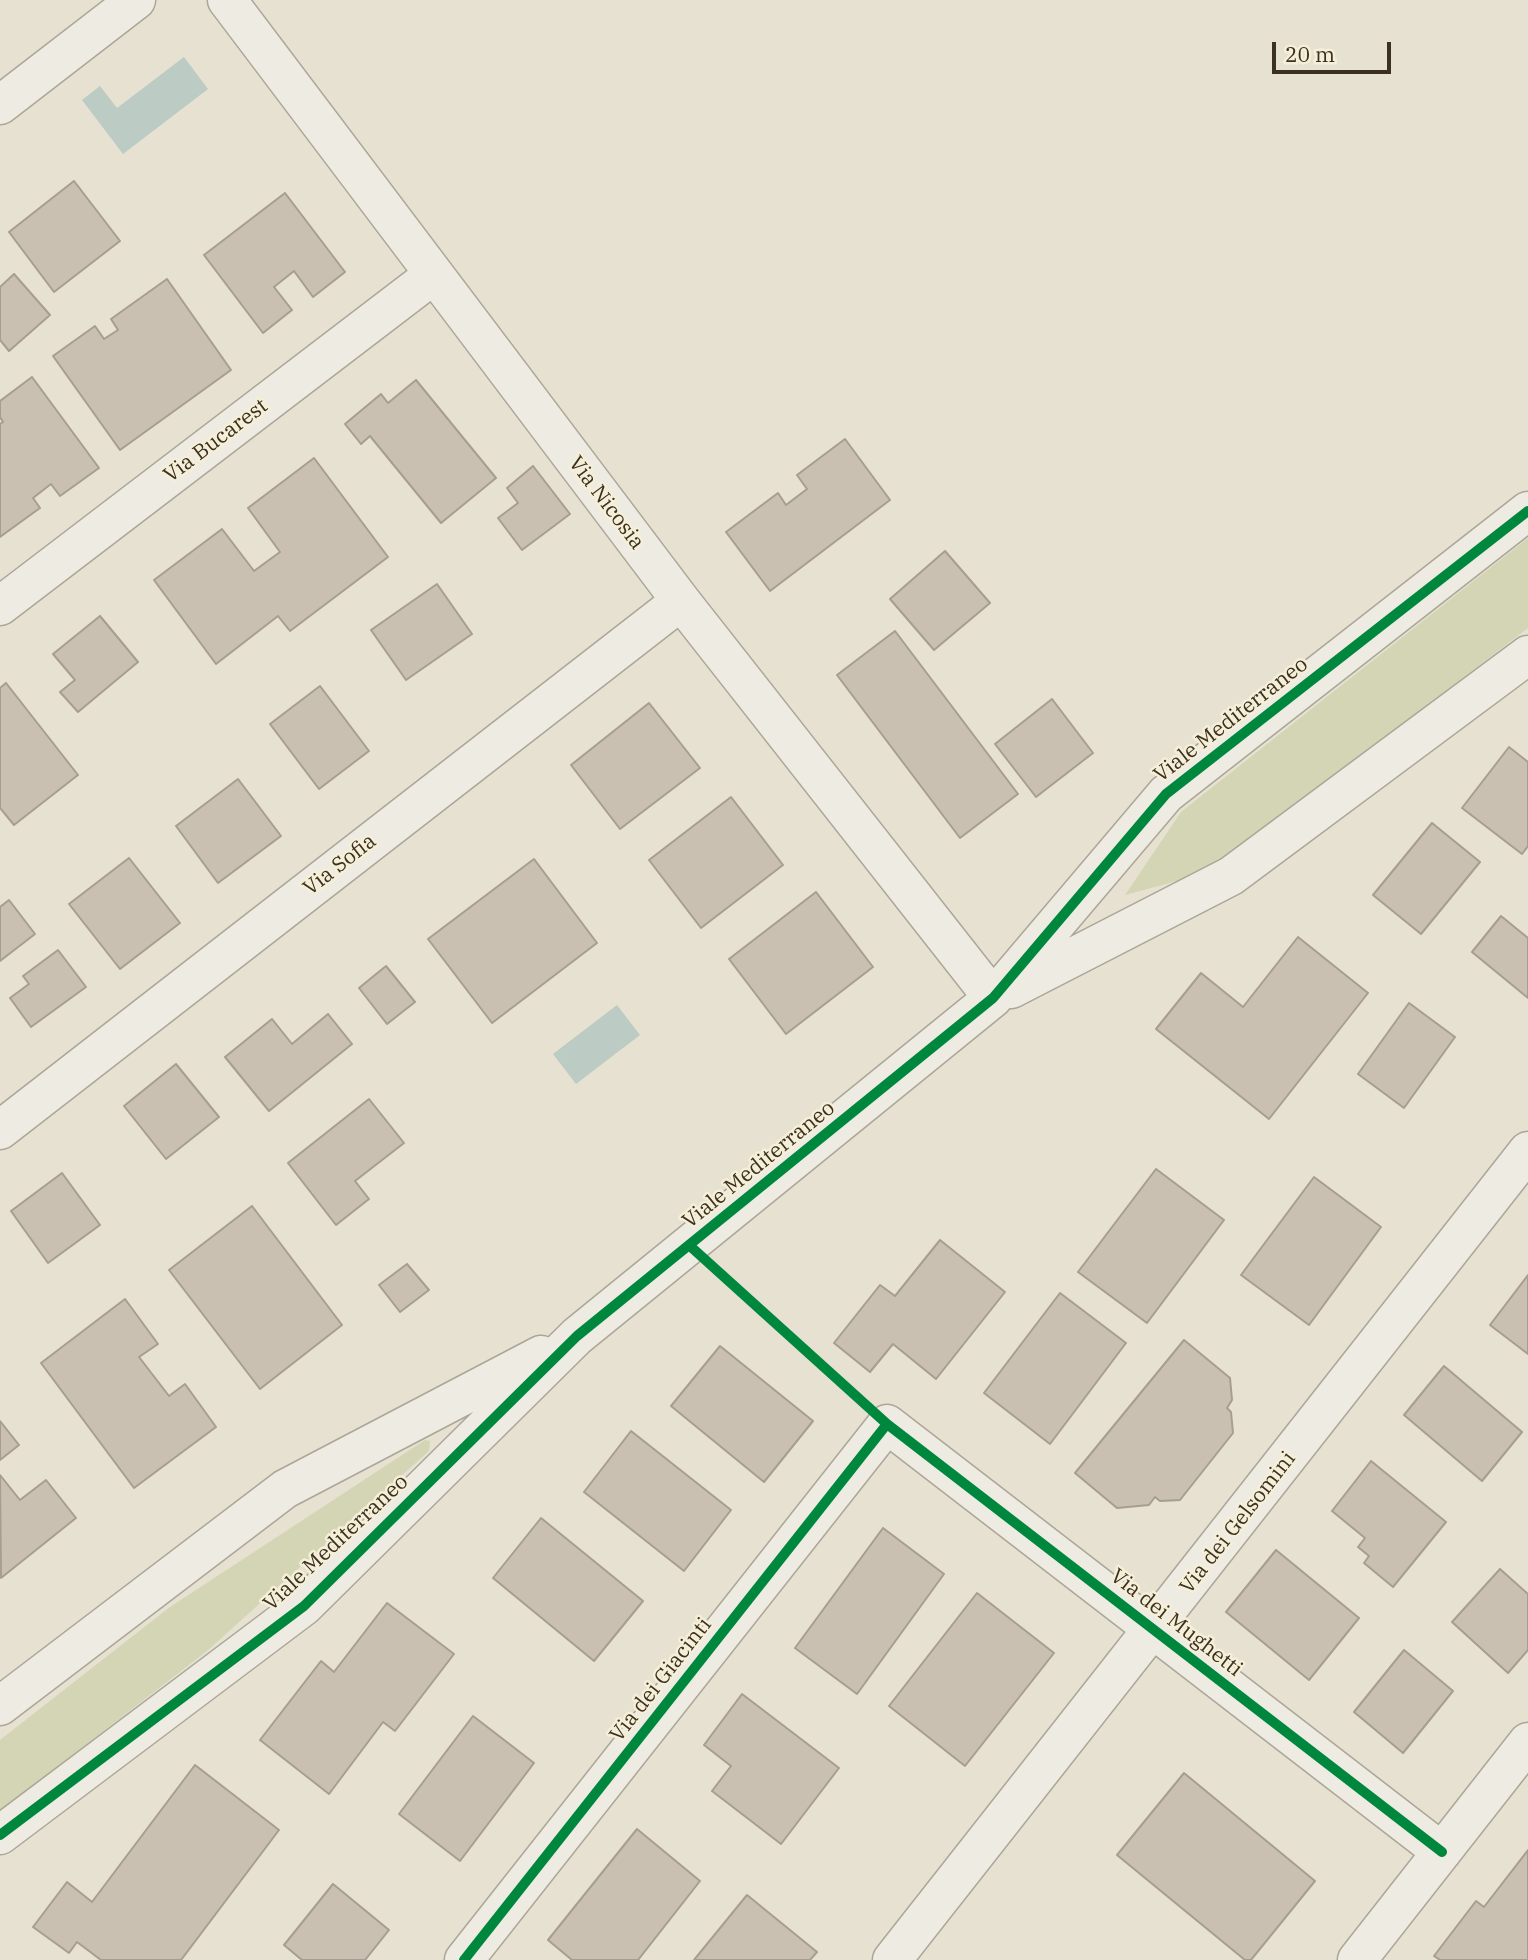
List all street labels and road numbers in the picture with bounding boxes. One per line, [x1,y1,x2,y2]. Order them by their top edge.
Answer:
street label: Via Bucarest [159,394,273,488]
street label: Via Nicosia [563,451,649,555]
street label: Viale Mediterraneo [1149,652,1313,788]
street label: Via Sofia [299,829,381,901]
street label: Viale Mediterraneo [678,1096,840,1234]
street label: Via dei Gelsomini [1175,1447,1301,1599]
street label: Viale Mediterraneo [258,1470,414,1616]
street label: Via dei Mughetti [1105,1564,1247,1682]
street label: Via dei Giacinti [605,1613,717,1747]

